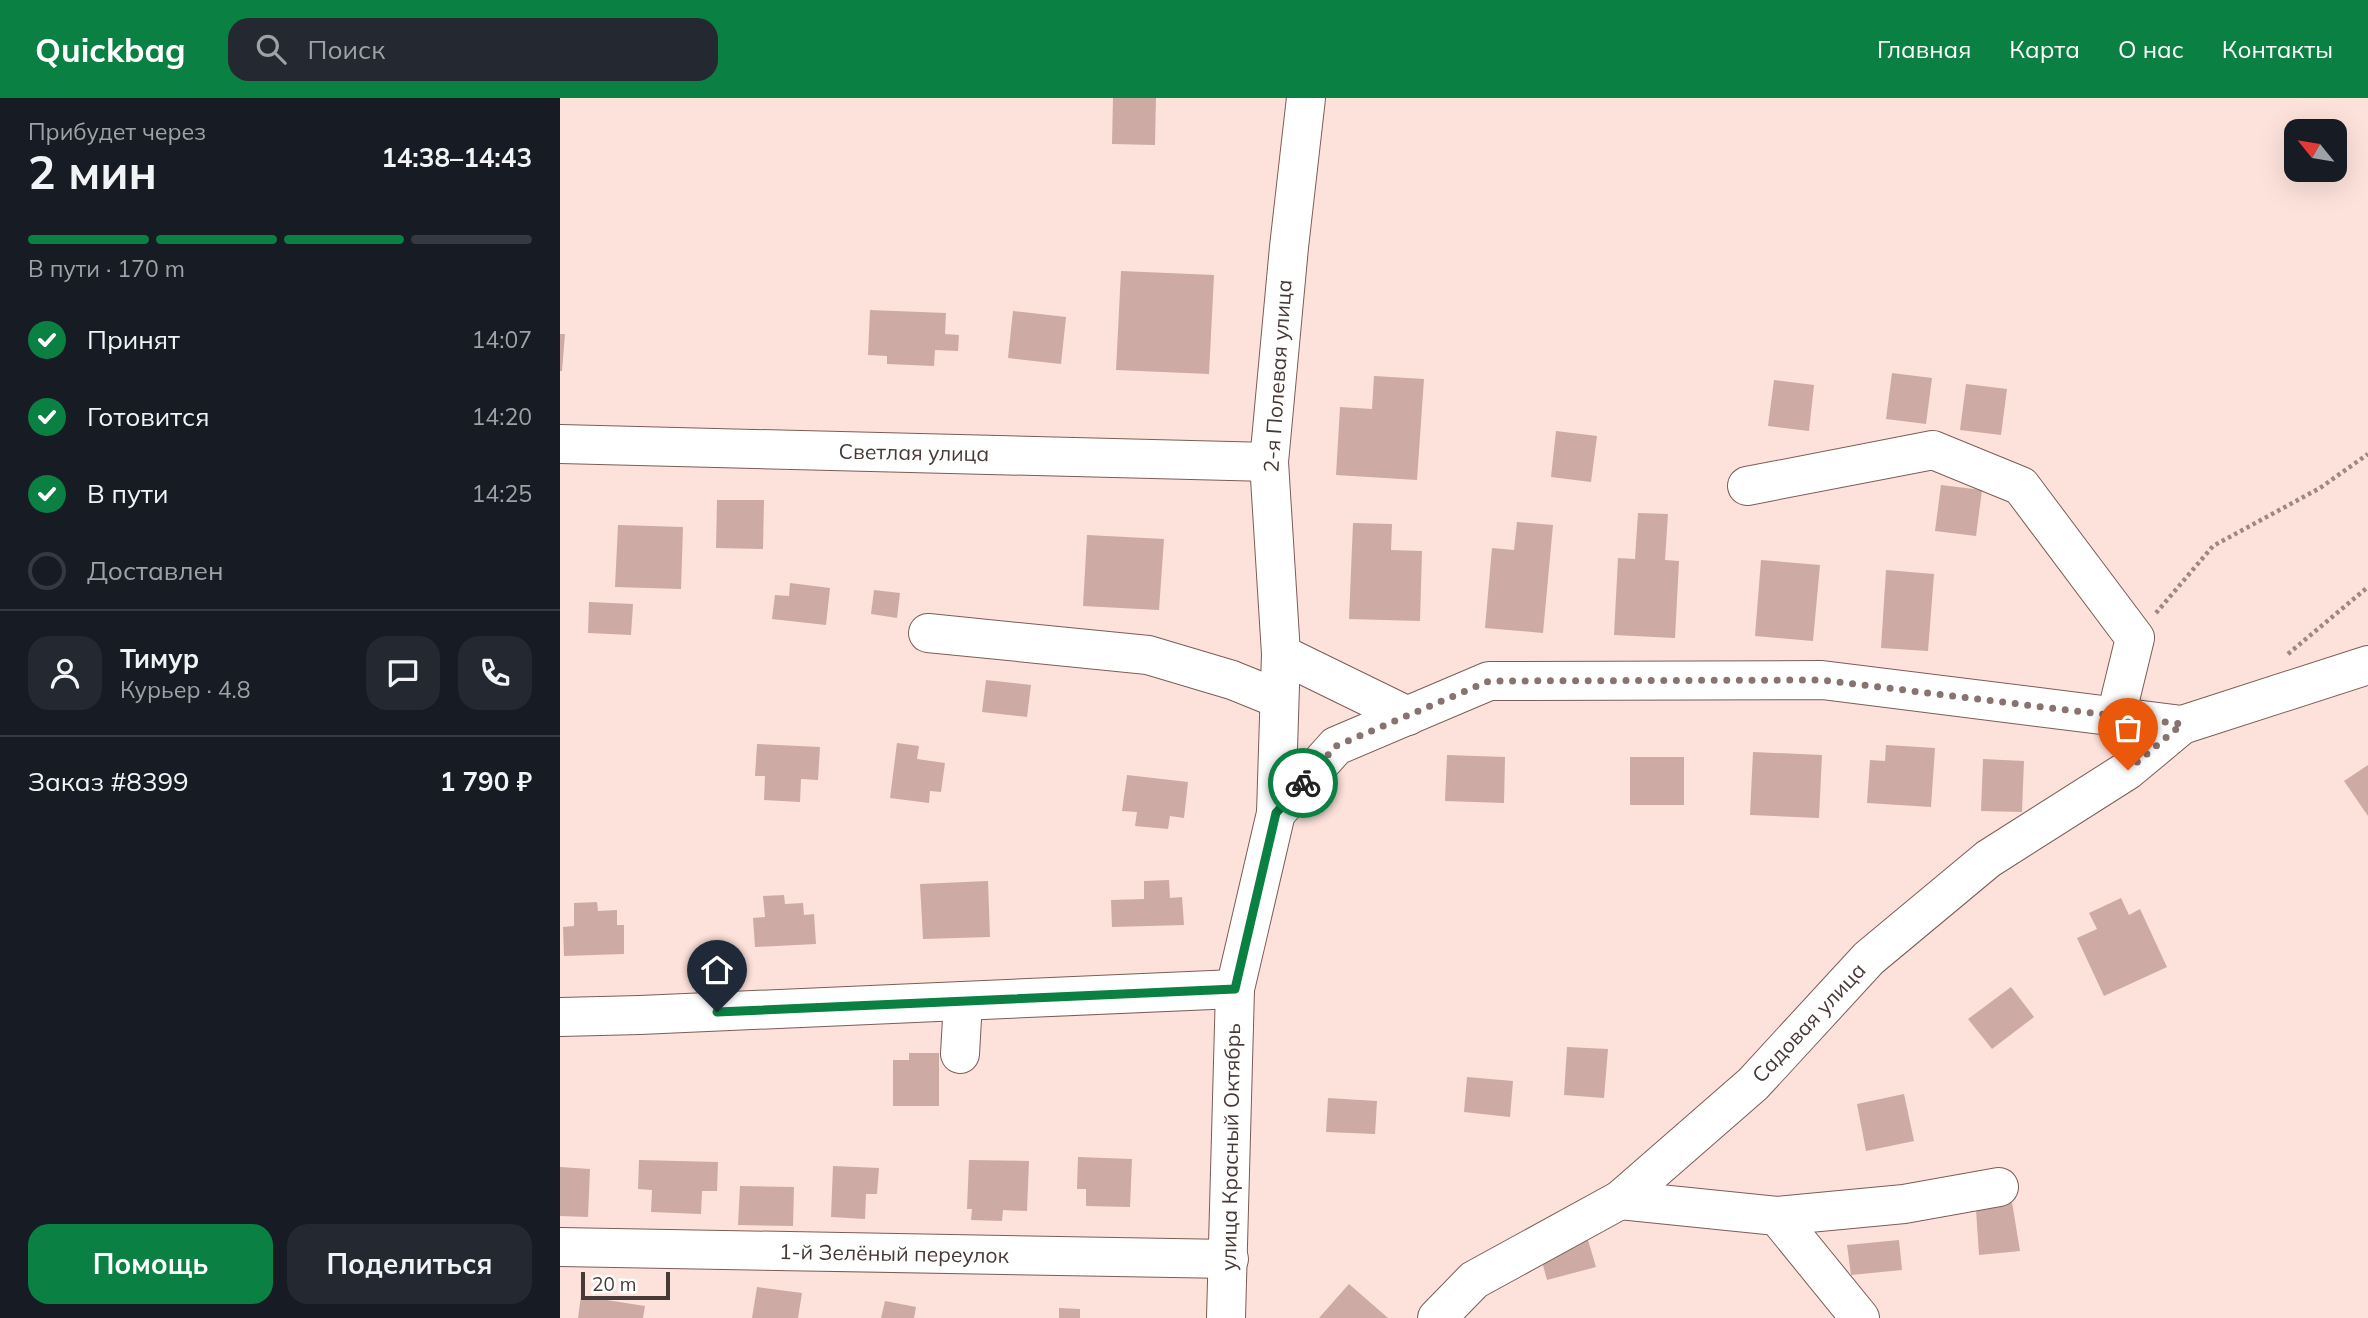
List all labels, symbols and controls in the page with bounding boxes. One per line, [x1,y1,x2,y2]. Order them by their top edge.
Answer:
search box [228,18,718,81]
text: Quickbag [35,29,186,70]
icon: search [252,30,290,68]
text: Поиск [308,33,385,66]
text: Главная [1877,34,1971,64]
text: Карта [2009,34,2080,64]
text: О нас [2118,34,2184,64]
text: Контакты [2222,34,2333,64]
text: Прибудет через [28,117,206,146]
north arrow [2284,119,2347,182]
map controls [2284,119,2347,182]
text: 14:38–14:43 [381,141,532,174]
text: 2 мин [28,143,157,201]
text: В пути · 170 m [28,254,185,283]
street label: 2-я Полевая улица [1257,279,1297,473]
icon: check [28,321,66,359]
text: Принят [87,323,180,356]
text: 14:07 [472,325,532,354]
icon: check [28,398,66,436]
text: Готовится [87,400,210,433]
text: 14:20 [472,402,532,431]
street label: Светлая улица [839,438,990,466]
icon: check [28,475,66,513]
text: В пути [87,477,168,510]
text: 14:25 [472,479,532,508]
text: Доставлен [87,554,224,587]
button: person [28,636,102,710]
button: chat [366,636,440,710]
button: phone [458,636,532,710]
text: Тимур [120,642,199,675]
text: Курьер · 4.8 [120,675,251,704]
pin [2098,698,2158,770]
icon: bag [2109,709,2147,747]
courier [1268,748,1338,818]
icon: bike [1284,764,1322,802]
text: Заказ #8399 [28,765,189,798]
text: 1 790 ₽ [440,765,532,798]
pin [687,940,747,1012]
icon: home [698,951,736,989]
street label: Садовая улица [1746,957,1871,1088]
street label: улица Красный Октябрь [1215,1023,1245,1271]
button: Помощь [28,1224,273,1304]
button: Поделиться [287,1224,532,1304]
street label: 1-й Зелёный переулок [779,1238,1010,1268]
scale bar [581,1269,670,1301]
text: 20 m [592,1272,636,1296]

